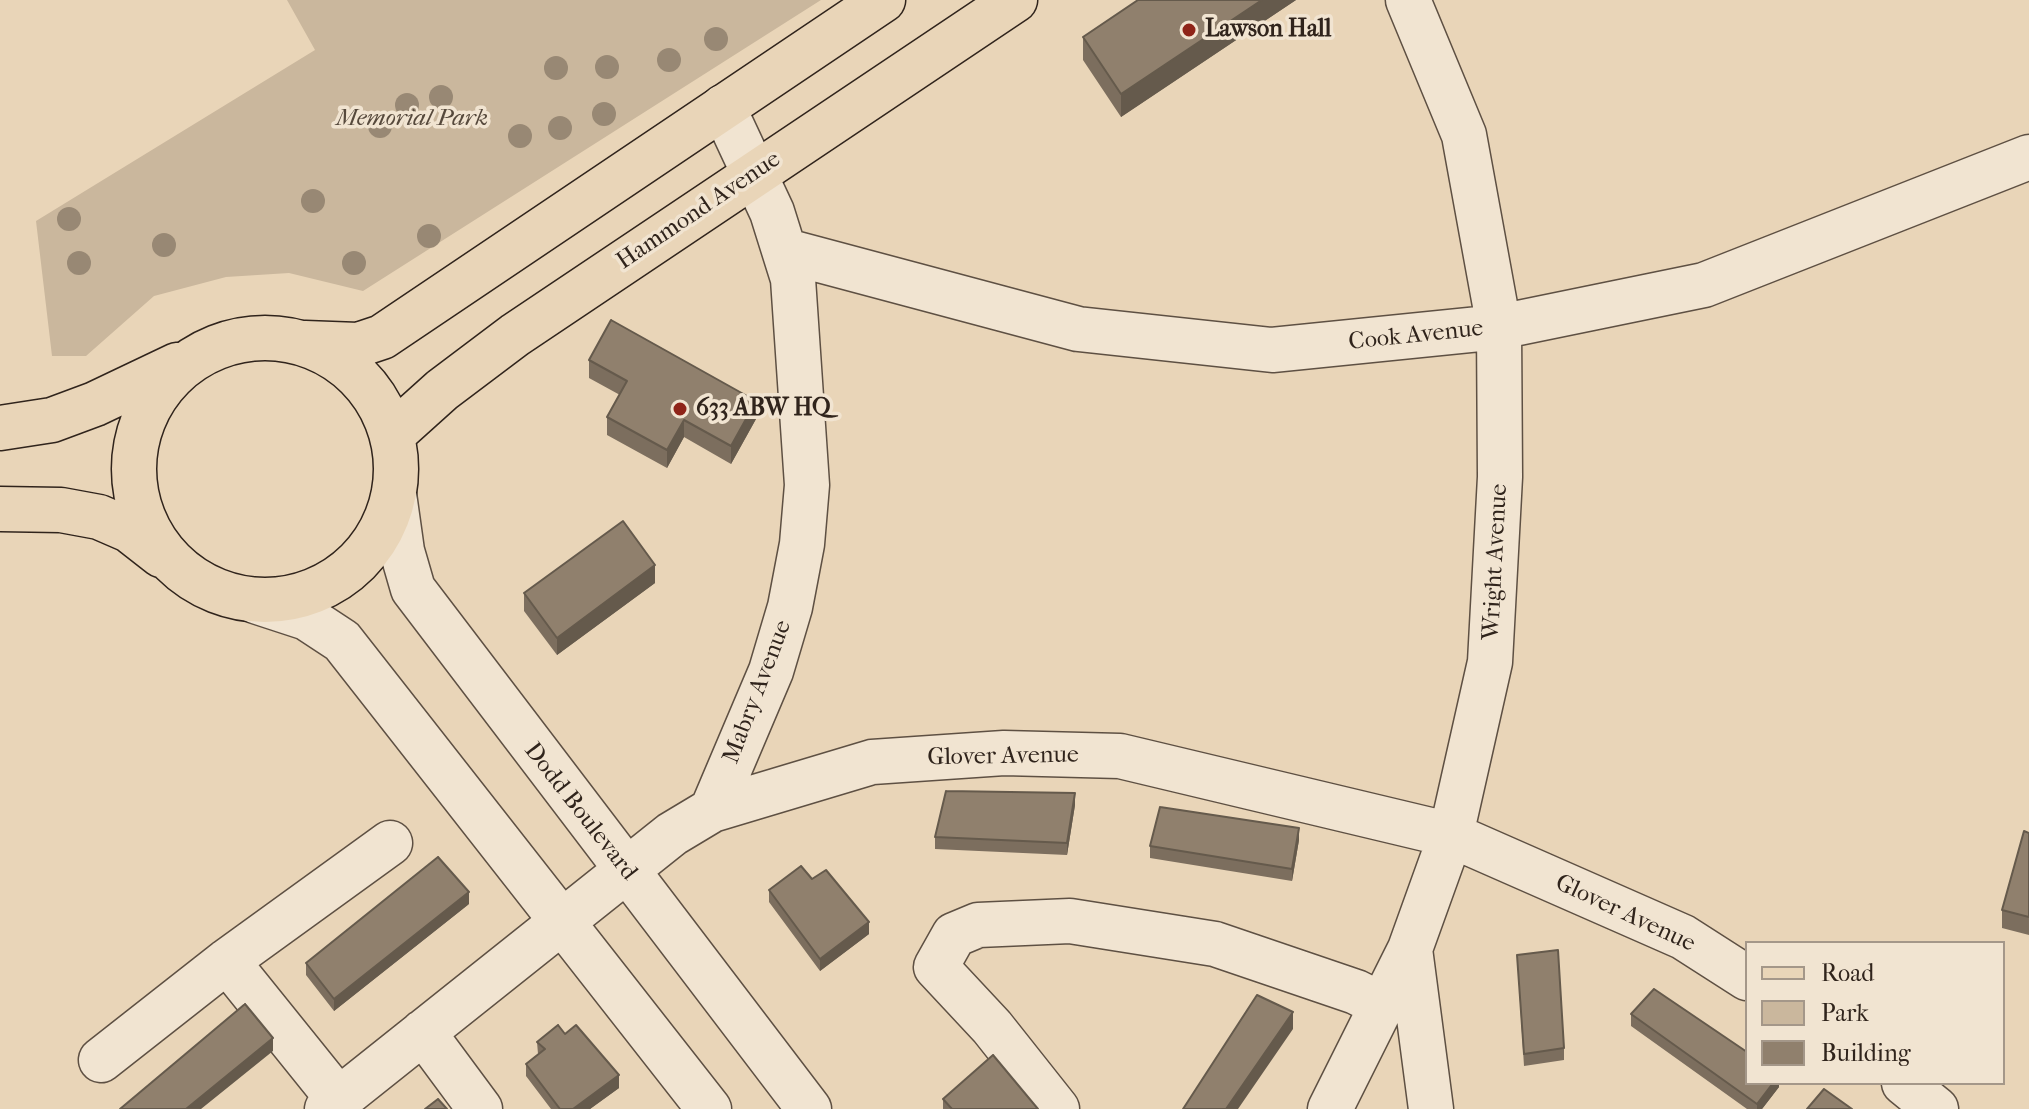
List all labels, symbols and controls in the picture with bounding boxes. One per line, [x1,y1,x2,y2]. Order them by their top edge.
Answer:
place label: Lawson Hall [1205,16,1331,44]
marker: Lawson Hall [1180,21,1198,39]
park label: Memorial Park [336,105,488,133]
street label: Hammond Avenue [612,146,786,276]
street label: Cook Avenue [1347,315,1485,357]
place label: 633 ABW HQ [696,395,831,423]
marker: 633 ABW HQ [671,400,689,418]
street label: Wright Avenue [1478,483,1514,641]
street label: Mabry Avenue [717,616,799,768]
street label: Dodd Boulevard [517,737,643,887]
street label: Glover Avenue [927,741,1079,773]
street label: Glover Avenue [1550,869,1700,959]
legend [1745,941,2005,1085]
text: Road [1821,959,1874,987]
text: Park [1821,999,1869,1027]
text: Building [1821,1039,1911,1067]

